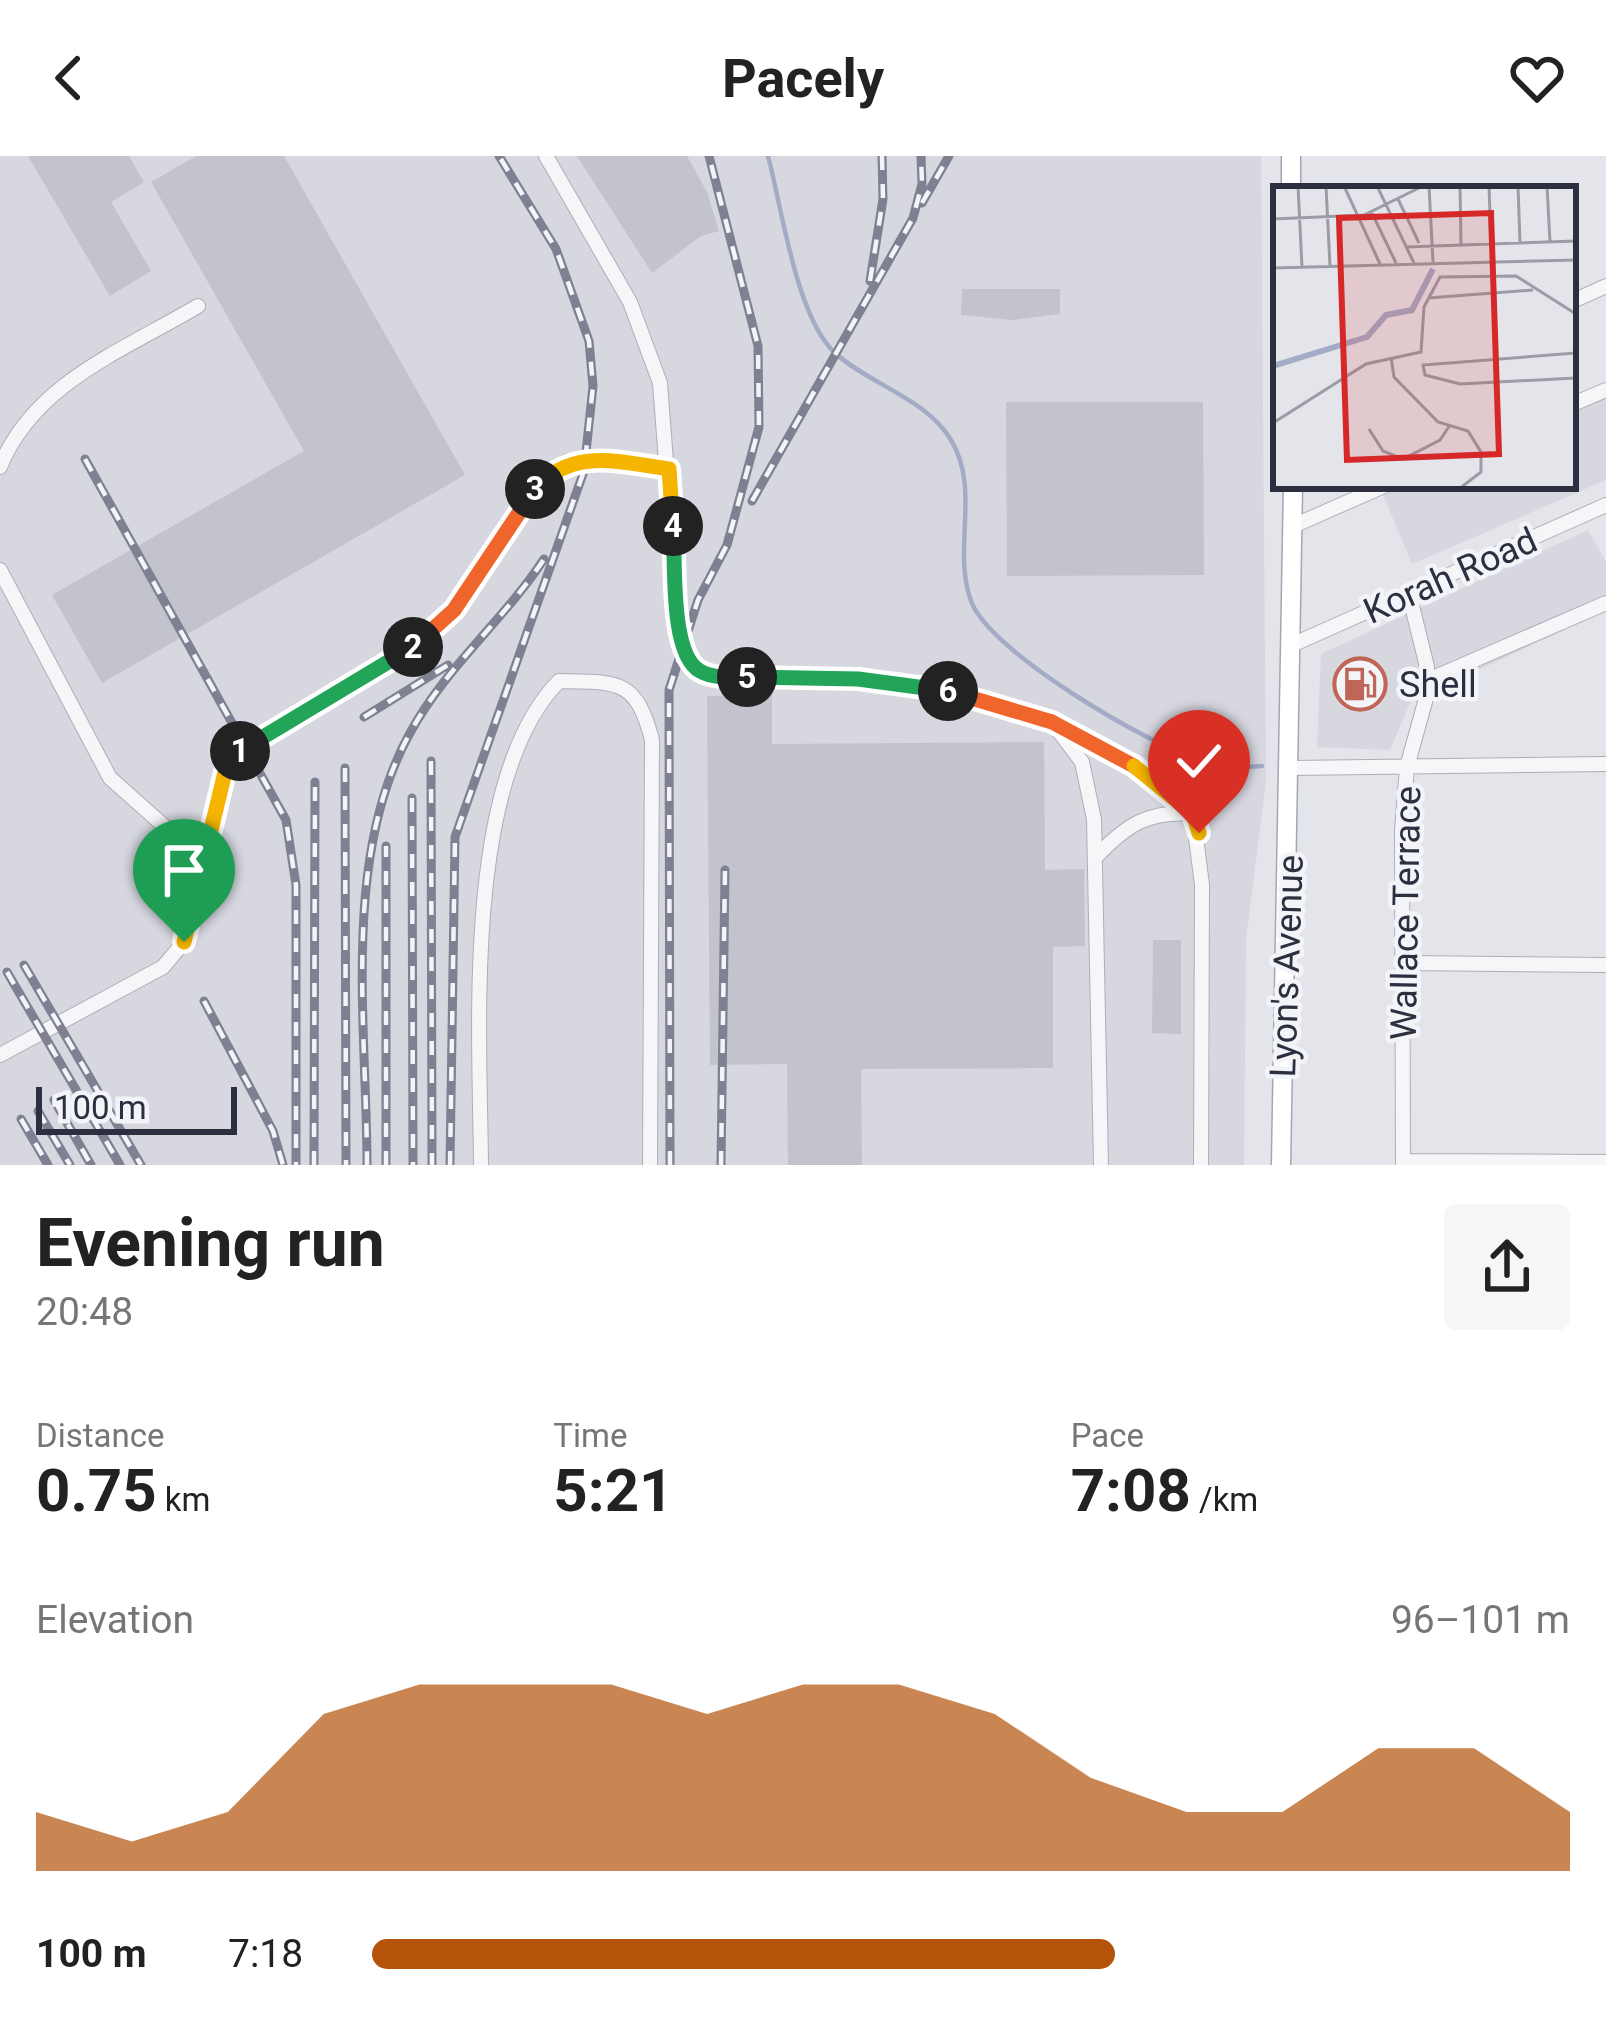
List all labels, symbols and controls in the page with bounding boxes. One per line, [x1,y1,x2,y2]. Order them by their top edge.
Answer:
icon: back [36,45,102,111]
icon: heart [1504,45,1570,111]
text: Pacely [722,47,884,110]
inset map [1273,186,1576,489]
pin: 3 [505,459,565,519]
text: 3 [526,469,544,508]
pin: 4 [643,496,703,556]
text: 4 [664,506,682,545]
street label: Korah Road [1357,519,1543,633]
pin: 2 [383,617,443,677]
text: 2 [404,627,422,666]
pin: 5 [717,647,777,707]
fuel station icon: Shell [1332,656,1388,712]
text: 5 [738,657,756,696]
pin: 6 [918,661,978,721]
place label: Shell [1399,664,1477,706]
text: 6 [939,671,957,710]
pin [1148,710,1250,833]
pin: 1 [210,721,270,781]
icon: check [1166,728,1232,794]
text: 1 [231,731,249,770]
street label: Wallace Terrace [1383,786,1429,1040]
pin [133,819,235,942]
icon: arrive [151,837,217,903]
street label: Lyon's Avenue [1262,854,1312,1078]
scale bar [36,1081,237,1134]
text: 100 m [54,1088,147,1127]
button: share [1444,1204,1570,1330]
text: Evening run [36,1205,385,1282]
text: 20:48 [36,1289,133,1335]
text: Distance [36,1416,164,1455]
text: Time [553,1416,627,1455]
text: Pace [1071,1416,1144,1455]
text: 0.75 [36,1455,157,1526]
text: 5:21 [553,1455,674,1526]
text: 7:08 [1071,1455,1191,1526]
text: km [157,1480,211,1519]
text: /km [1191,1480,1258,1519]
text: Elevation [36,1597,194,1643]
text: 96–101 m [1391,1597,1570,1643]
text: 100 m [36,1931,147,1977]
text: 7:18 [228,1931,303,1977]

